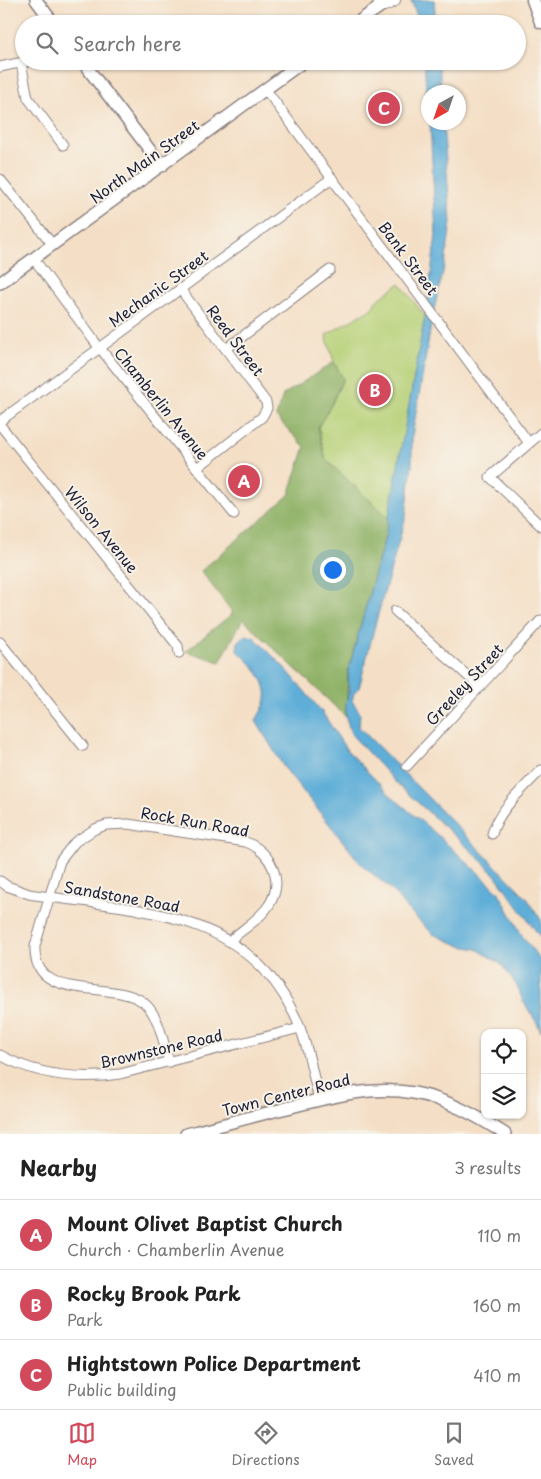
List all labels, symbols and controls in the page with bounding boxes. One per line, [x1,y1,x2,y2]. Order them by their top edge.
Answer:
search box [15,15,526,70]
icon: search [33,29,61,57]
text: Search here [73,29,182,57]
north arrow [421,85,466,130]
pin: C [368,89,400,127]
street label: North Main Street [85,113,204,209]
street label: Bank Street [374,216,444,300]
street label: Mechanic Street [103,244,213,332]
street label: Reed Street [202,300,270,380]
street label: Chamberlin Avenue [109,342,215,464]
pin: B [359,371,391,409]
pin: A [228,462,260,500]
street label: Wilson Avenue [60,481,144,577]
your location [320,557,346,583]
street label: Greeley Street [420,638,508,730]
street label: Rock Run Road [139,800,251,842]
street label: Sandstone Road [62,874,182,918]
street label: Brownstone Road [97,1023,225,1073]
map controls [481,1029,526,1119]
button: locate [481,1029,526,1074]
street label: Town Center Road [220,1067,352,1121]
button: layers [481,1074,526,1119]
text: Nearby [20,1151,97,1183]
text: 3 results [454,1155,521,1179]
text: Mount Olivet Baptist Church [67,1209,343,1237]
text: A [30,1223,42,1247]
text: 110 m [478,1223,521,1247]
text: Church · Chamberlin Avenue [67,1237,284,1261]
text: Rocky Brook Park [67,1279,241,1307]
text: B [31,1293,41,1317]
text: 160 m [473,1293,521,1317]
text: Park [67,1307,103,1331]
text: Hightstown Police Department [67,1349,361,1377]
text: C [30,1363,42,1387]
text: 410 m [473,1363,521,1387]
text: Public building [67,1377,177,1401]
tab: Map [67,1419,97,1470]
tab: Directions [232,1419,300,1470]
tab: Saved [434,1419,474,1470]

